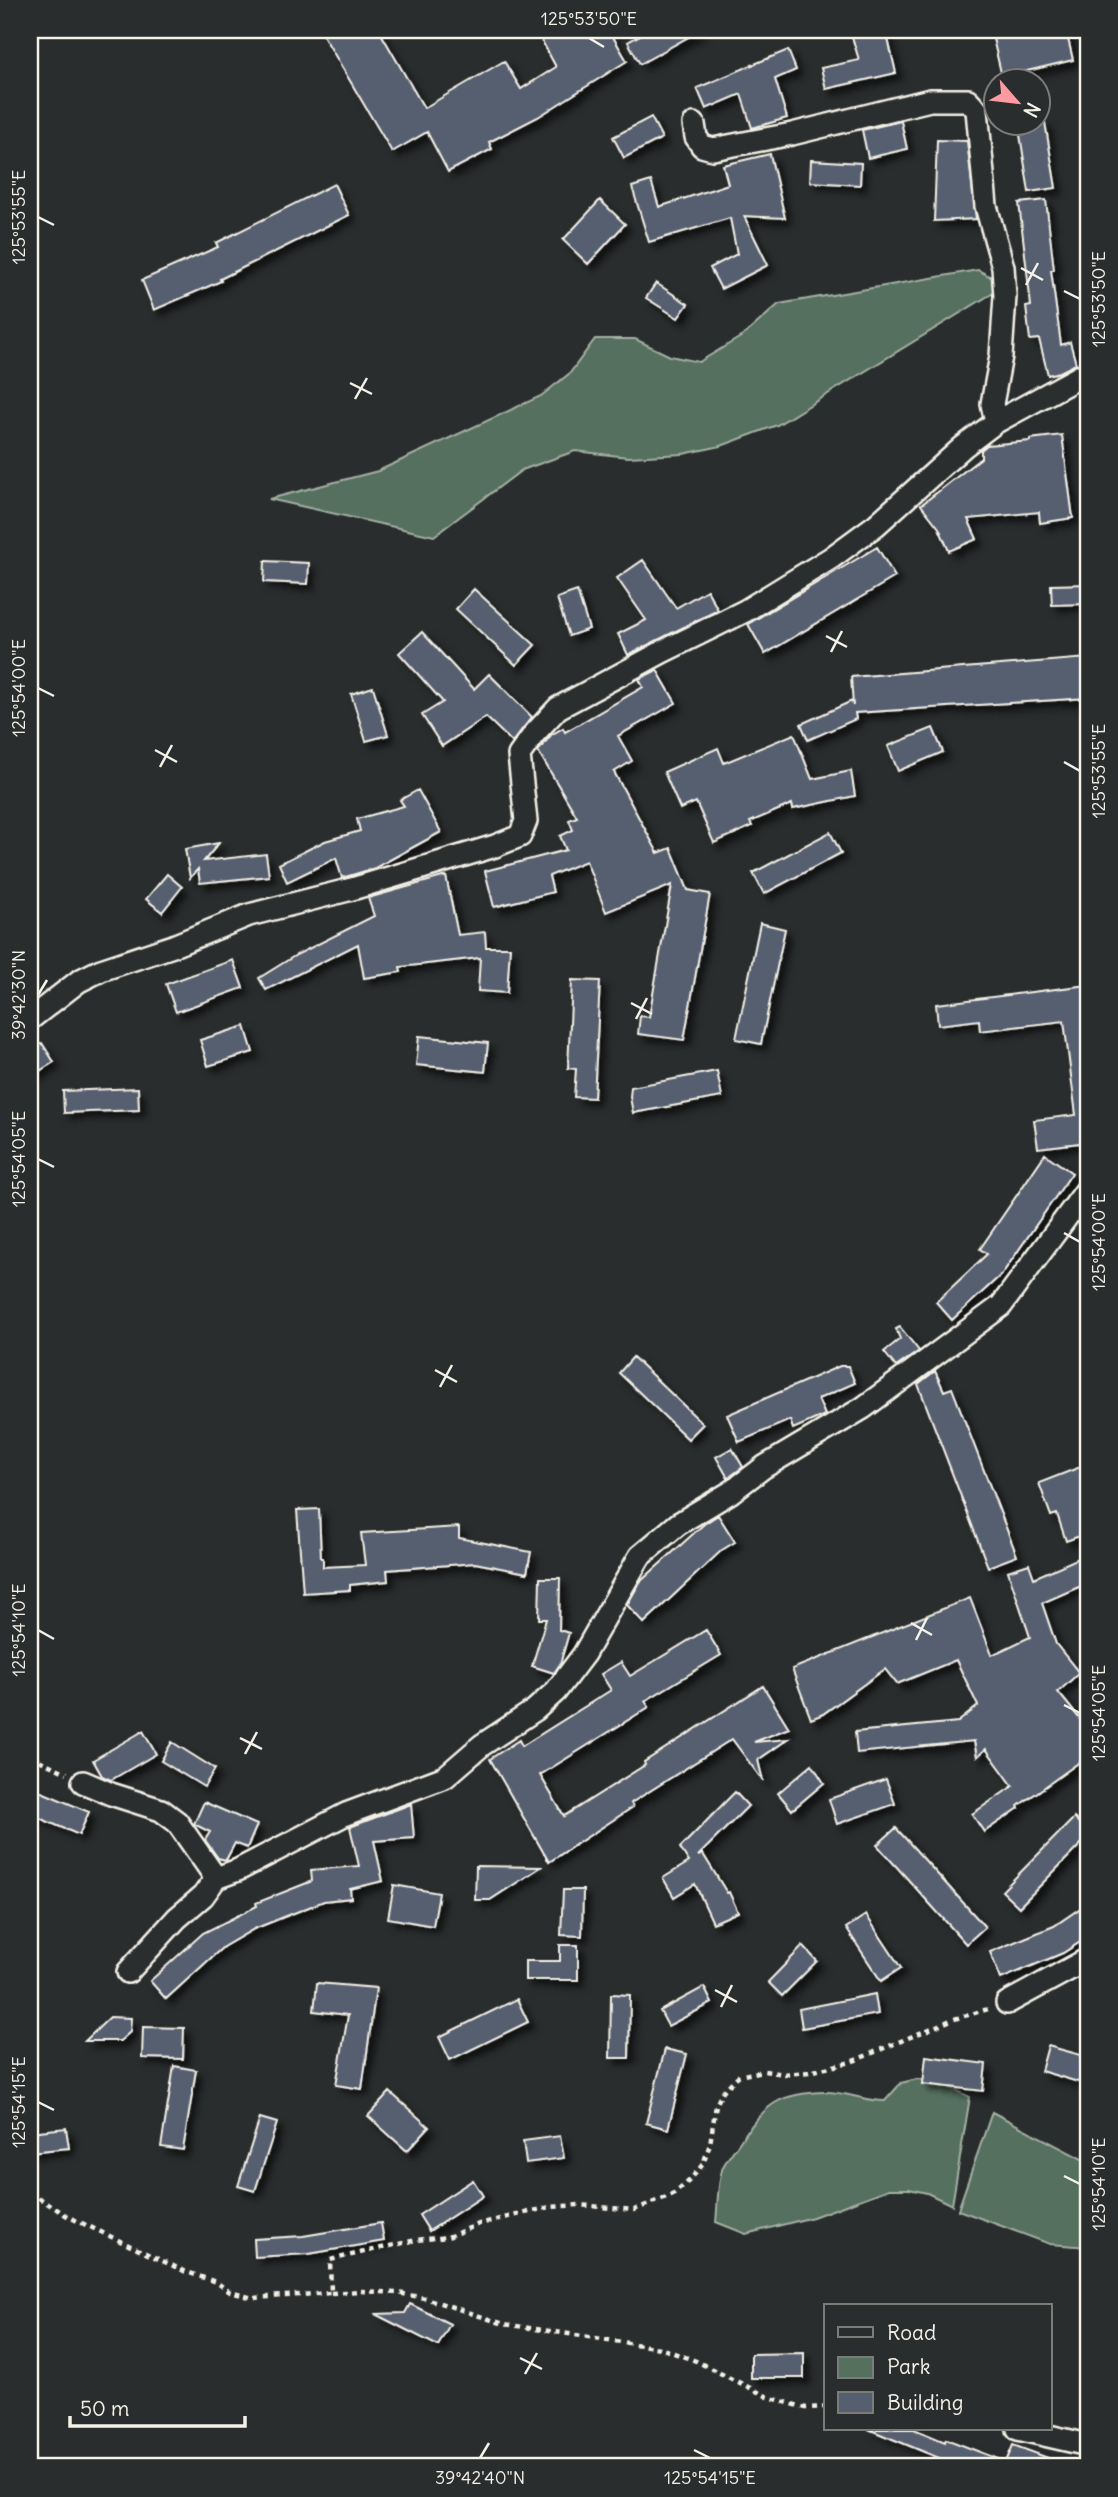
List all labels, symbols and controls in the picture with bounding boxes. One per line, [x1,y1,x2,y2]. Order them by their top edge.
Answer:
text: 125°53'50"E [541,7,637,30]
north arrow [982,66,1052,136]
text: N [1018,99,1046,121]
text: 125°53'55"E [7,170,30,264]
text: 125°53'50"E [1087,251,1110,347]
text: 125°54'00"E [7,639,30,737]
text: 125°53'55"E [1087,724,1110,818]
text: 39°42'30"N [7,950,30,1040]
text: 125°54'05"E [7,1111,30,1207]
text: 125°54'00"E [1087,1193,1110,1291]
text: 125°54'10"E [7,1583,30,1677]
text: 125°54'05"E [1087,1665,1110,1761]
text: 125°54'15"E [7,2056,30,2148]
text: 125°54'10"E [1087,2137,1110,2231]
legend [824,2304,1052,2430]
text: Road [887,2319,936,2346]
text: Park [887,2353,930,2380]
scale bar [70,2385,245,2429]
text: Building [887,2389,963,2416]
text: 50 m [80,2395,129,2422]
text: 39°42'40"N [435,2466,525,2489]
text: 125°54'15"E [664,2466,756,2489]

